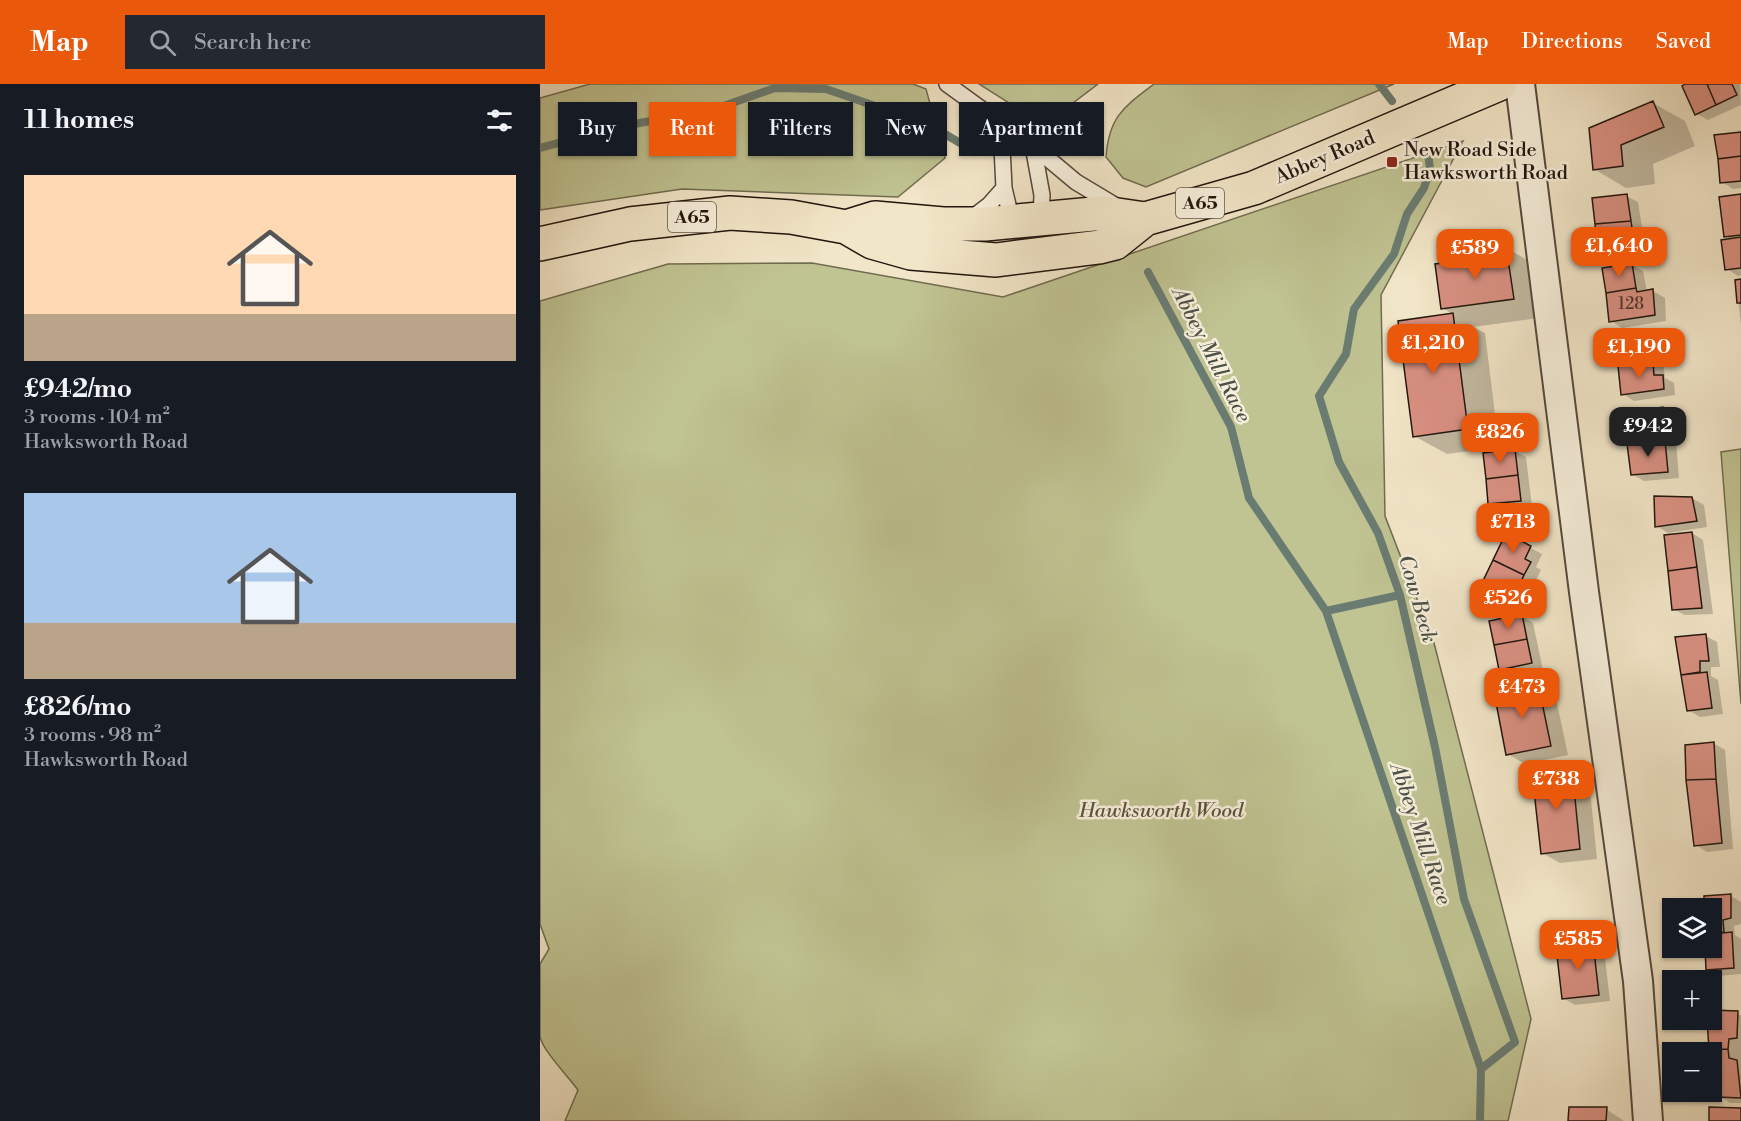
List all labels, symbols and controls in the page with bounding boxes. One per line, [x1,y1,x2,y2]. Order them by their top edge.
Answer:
search box [125,15,545,69]
text: Map [30,25,89,60]
icon: search [146,26,179,59]
text: Search here [194,29,311,56]
text: Map [1447,29,1489,55]
text: Directions [1522,29,1623,55]
text: Saved [1656,29,1711,55]
chip: Buy [558,102,637,156]
chip: Rent [649,102,736,156]
chip: Filters [748,102,853,156]
chip: New [865,102,947,156]
chip: Apartment [959,102,1104,156]
text: 11 homes [24,104,134,136]
icon: filters [483,104,516,137]
street label: Abbey Road [1270,125,1379,191]
place label: New Road Side Hawksworth Road [1404,138,1569,186]
marker: New Road Side Hawksworth Road [1385,155,1399,169]
road number: A65 [1176,188,1224,218]
road number: A65 [668,202,716,232]
icon: home [216,214,324,322]
pin: £1,640 [1570,227,1668,278]
pin: £589 [1439,229,1511,280]
text: £1,640 [1585,234,1653,259]
text: £589 [1451,236,1499,261]
water label: Abbey Mill Race [1165,281,1256,427]
house number: 128 [1618,294,1644,314]
pin: £1,210 [1384,324,1482,375]
pin: £1,190 [1590,328,1688,379]
text: £1,210 [1401,331,1465,356]
text: £1,190 [1607,335,1671,360]
text: £942/mo [24,373,132,405]
text: 3 rooms · 104 m² [24,405,170,430]
pin: £942 [1612,407,1684,458]
pin: £826 [1464,413,1536,464]
text: £942 [1623,414,1673,439]
text: £826 [1475,420,1525,445]
text: Hawksworth Road [24,430,188,455]
pin: £713 [1477,503,1549,554]
text: £713 [1490,510,1536,535]
icon: home [216,532,324,640]
water label: Cow Beck [1392,552,1442,646]
pin: £526 [1472,579,1544,630]
text: £526 [1484,586,1532,611]
pin: £473 [1486,668,1558,719]
text: £473 [1498,675,1546,700]
text: £826/mo [24,691,132,723]
text: 3 rooms · 98 m² [24,723,161,748]
text: Hawksworth Road [24,748,188,773]
water label: Abbey Mill Race [1383,758,1456,908]
pin: £738 [1520,760,1592,811]
text: £738 [1532,767,1580,792]
park label: Hawksworth Wood [1078,799,1244,824]
map controls [1662,898,1722,1102]
button: layers [1662,898,1722,958]
pin: £585 [1542,920,1614,971]
text: £585 [1554,927,1602,952]
button: + [1662,970,1722,1030]
button: − [1662,1042,1722,1102]

